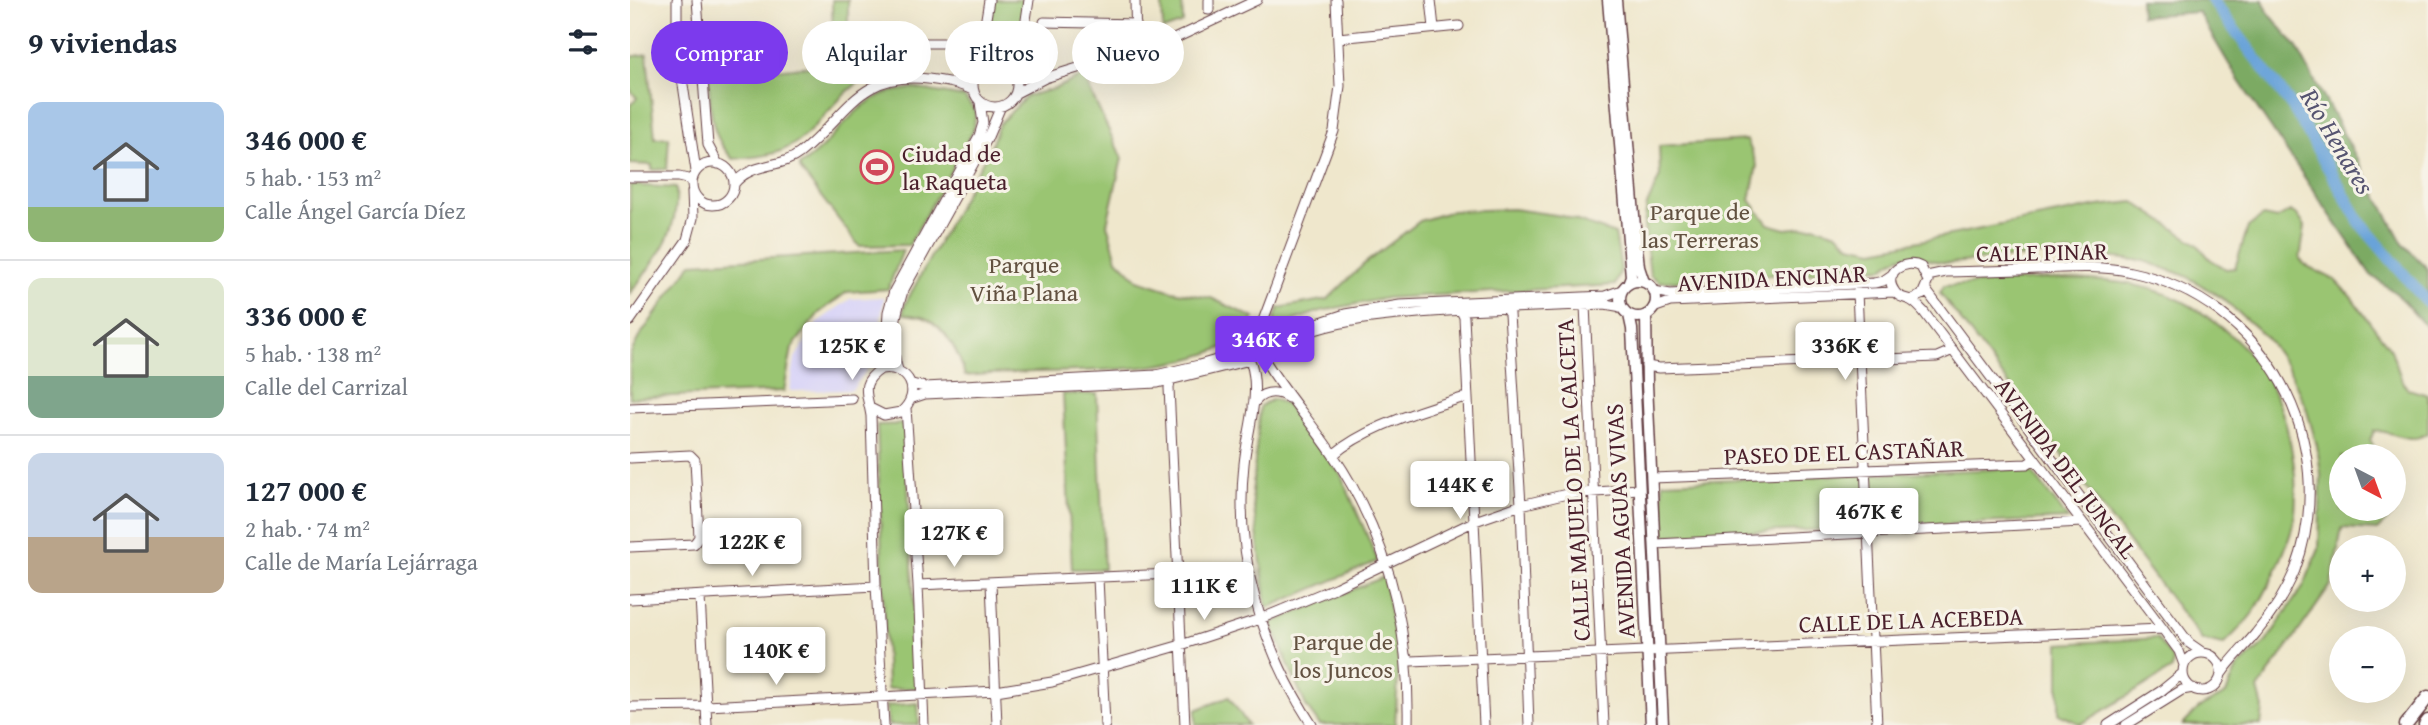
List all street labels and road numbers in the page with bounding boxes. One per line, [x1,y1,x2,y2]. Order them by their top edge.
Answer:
street label: CALLE PINAR [1976,233,2109,271]
street label: AVENIDA ENCINAR [1676,256,1868,300]
street label: CALLE MAJUELO DE LA CALCETA [1547,317,1599,642]
street label: AVENIDA DEL JUNCAL [1986,370,2146,566]
street label: AVENIDA AGUAS VIVAS [1596,403,1644,639]
street label: PASEO DE EL CASTAÑAR [1723,430,1965,474]
street label: CALLE DE LA ACEBEDA [1798,599,2024,641]

